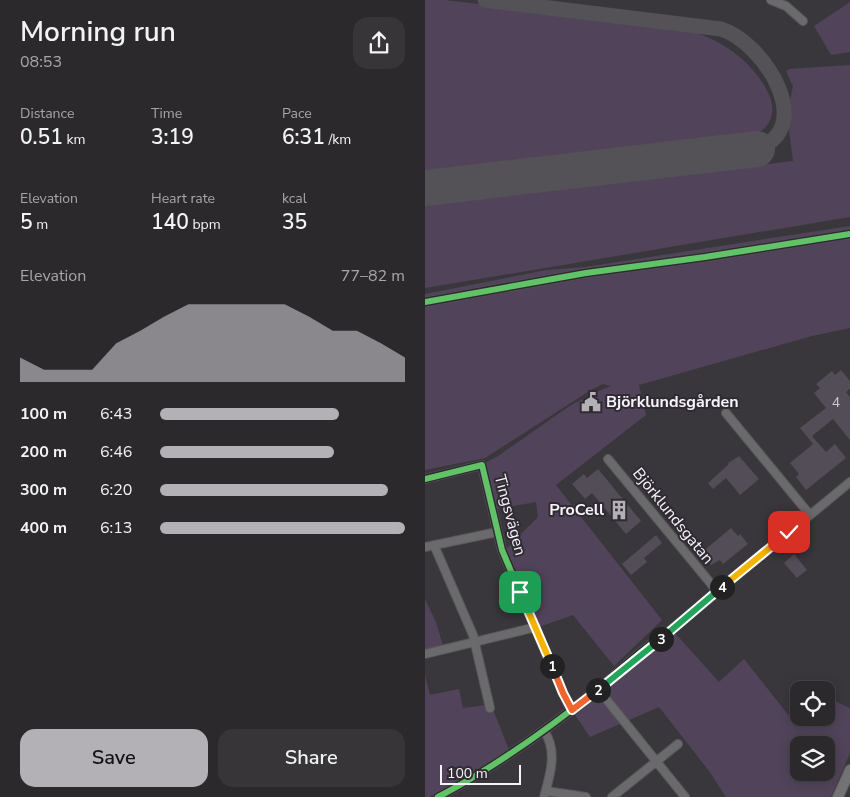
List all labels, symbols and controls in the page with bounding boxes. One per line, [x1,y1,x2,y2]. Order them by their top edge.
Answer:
text: Morning run [20,13,176,51]
button: share [353,17,405,69]
text: 08:53 [20,51,62,73]
text: Distance [20,104,74,123]
text: Time [151,104,182,123]
text: Pace [282,104,312,123]
text: 0.51 [20,123,63,151]
text: 3:19 [151,123,194,151]
text: 6:31 [282,123,325,151]
text: km [63,130,85,149]
text: /km [325,130,351,149]
text: Elevation [20,189,78,208]
text: Heart rate [151,189,215,208]
text: kcal [282,189,307,208]
text: 5 [20,208,33,236]
text: 140 [151,208,189,236]
text: 35 [282,208,307,236]
text: m [33,215,48,234]
text: bpm [189,215,221,234]
text: Elevation [20,265,86,287]
text: 77–82 m [341,265,405,287]
public building icon: Björklundsgården [580,391,602,413]
place label: Björklundsgården [606,391,739,413]
house number: 4 [832,393,840,412]
text: 100 m [20,403,67,425]
text: 6:43 [100,403,132,425]
text: 200 m [20,441,67,463]
text: 6:46 [100,441,132,463]
street label: Björklundsgatan [627,463,719,569]
street label: Tingsvägen [489,472,531,558]
text: 300 m [20,479,67,501]
text: 6:20 [100,479,132,501]
place label: ProCell [549,499,604,521]
building icon: ProCell [608,499,630,521]
pin [768,511,810,553]
text: 400 m [20,517,67,539]
text: 6:13 [100,517,132,539]
icon: check [775,518,803,546]
pin [499,571,541,613]
pin: 4 [709,574,735,600]
icon: arrive [506,578,534,606]
text: 4 [718,578,727,597]
pin: 3 [649,626,673,652]
text: 3 [657,630,666,649]
pin: 1 [539,654,565,678]
text: 1 [548,657,557,676]
pin: 2 [585,678,611,702]
text: 2 [594,681,603,700]
map controls [790,681,835,781]
button: locate [790,681,835,726]
button: Save [20,729,208,787]
button: Share [218,729,405,787]
button: layers [790,736,835,781]
scale bar [440,762,521,785]
text: 100 m [447,764,488,783]

